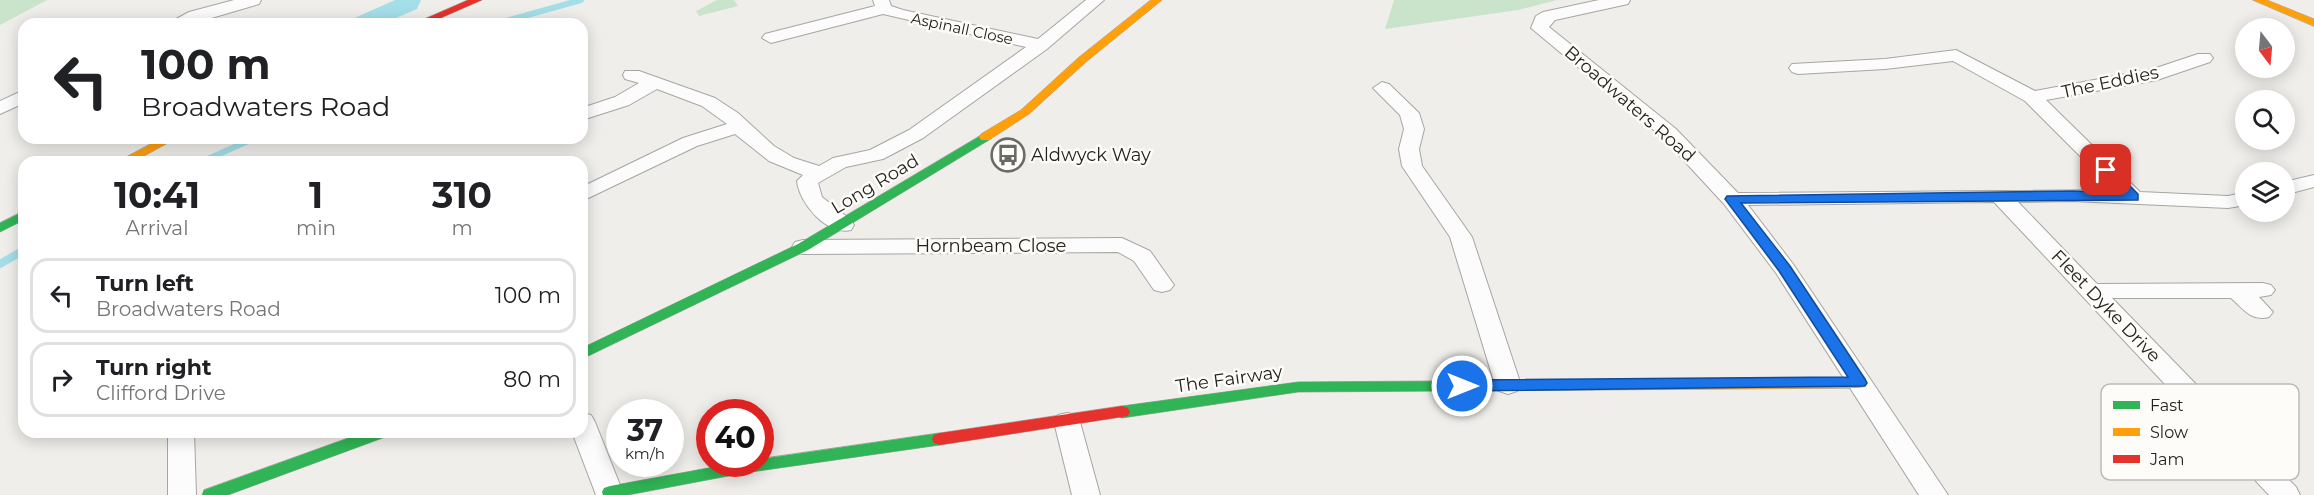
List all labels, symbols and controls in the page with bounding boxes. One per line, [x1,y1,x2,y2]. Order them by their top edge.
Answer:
street label: Aspinall Close [909,8,1015,49]
north arrow [2235,18,2295,78]
map controls [2235,18,2295,222]
text: 100 m [141,38,270,90]
street label: Broadwaters Road [1560,41,1700,167]
icon: left [42,42,120,120]
street label: The Eddies [2059,61,2161,103]
text: Broadwaters Road [141,90,390,123]
button: search [2235,90,2295,150]
bus stop icon: Aldwyck Way [990,137,1026,173]
place label: Aldwyck Way [1031,144,1151,166]
pin [2080,144,2131,195]
street label: Long Road [827,149,923,219]
icon: arrive [2089,153,2122,186]
button: layers [2235,162,2295,222]
text: 10:41 [114,173,200,217]
text: 1 [309,173,323,217]
text: 310 [432,173,492,217]
text: Arrival [125,216,189,240]
text: min [296,216,336,240]
text: m [451,216,473,240]
street label: Hornbeam Close [916,235,1067,257]
street label: Fleet Dyke Drive [2047,245,2165,367]
text: Turn left [96,270,194,297]
icon: left [45,279,78,312]
text: 100 m [495,282,561,309]
text: Broadwaters Road [96,297,281,321]
text: Turn right [96,354,211,381]
position arrow [1430,354,1494,418]
street label: The Fairway [1174,361,1284,397]
icon: right [45,363,78,396]
text: 80 m [503,366,561,393]
text: Clifford Drive [96,381,226,405]
legend [2101,384,2299,480]
text: Fast [2150,396,2184,415]
speed limit sign: 40 [696,399,774,477]
text: 37 [627,412,663,449]
text: Slow [2150,423,2188,442]
text: km/h [625,444,665,463]
text: Jam [2149,450,2184,469]

